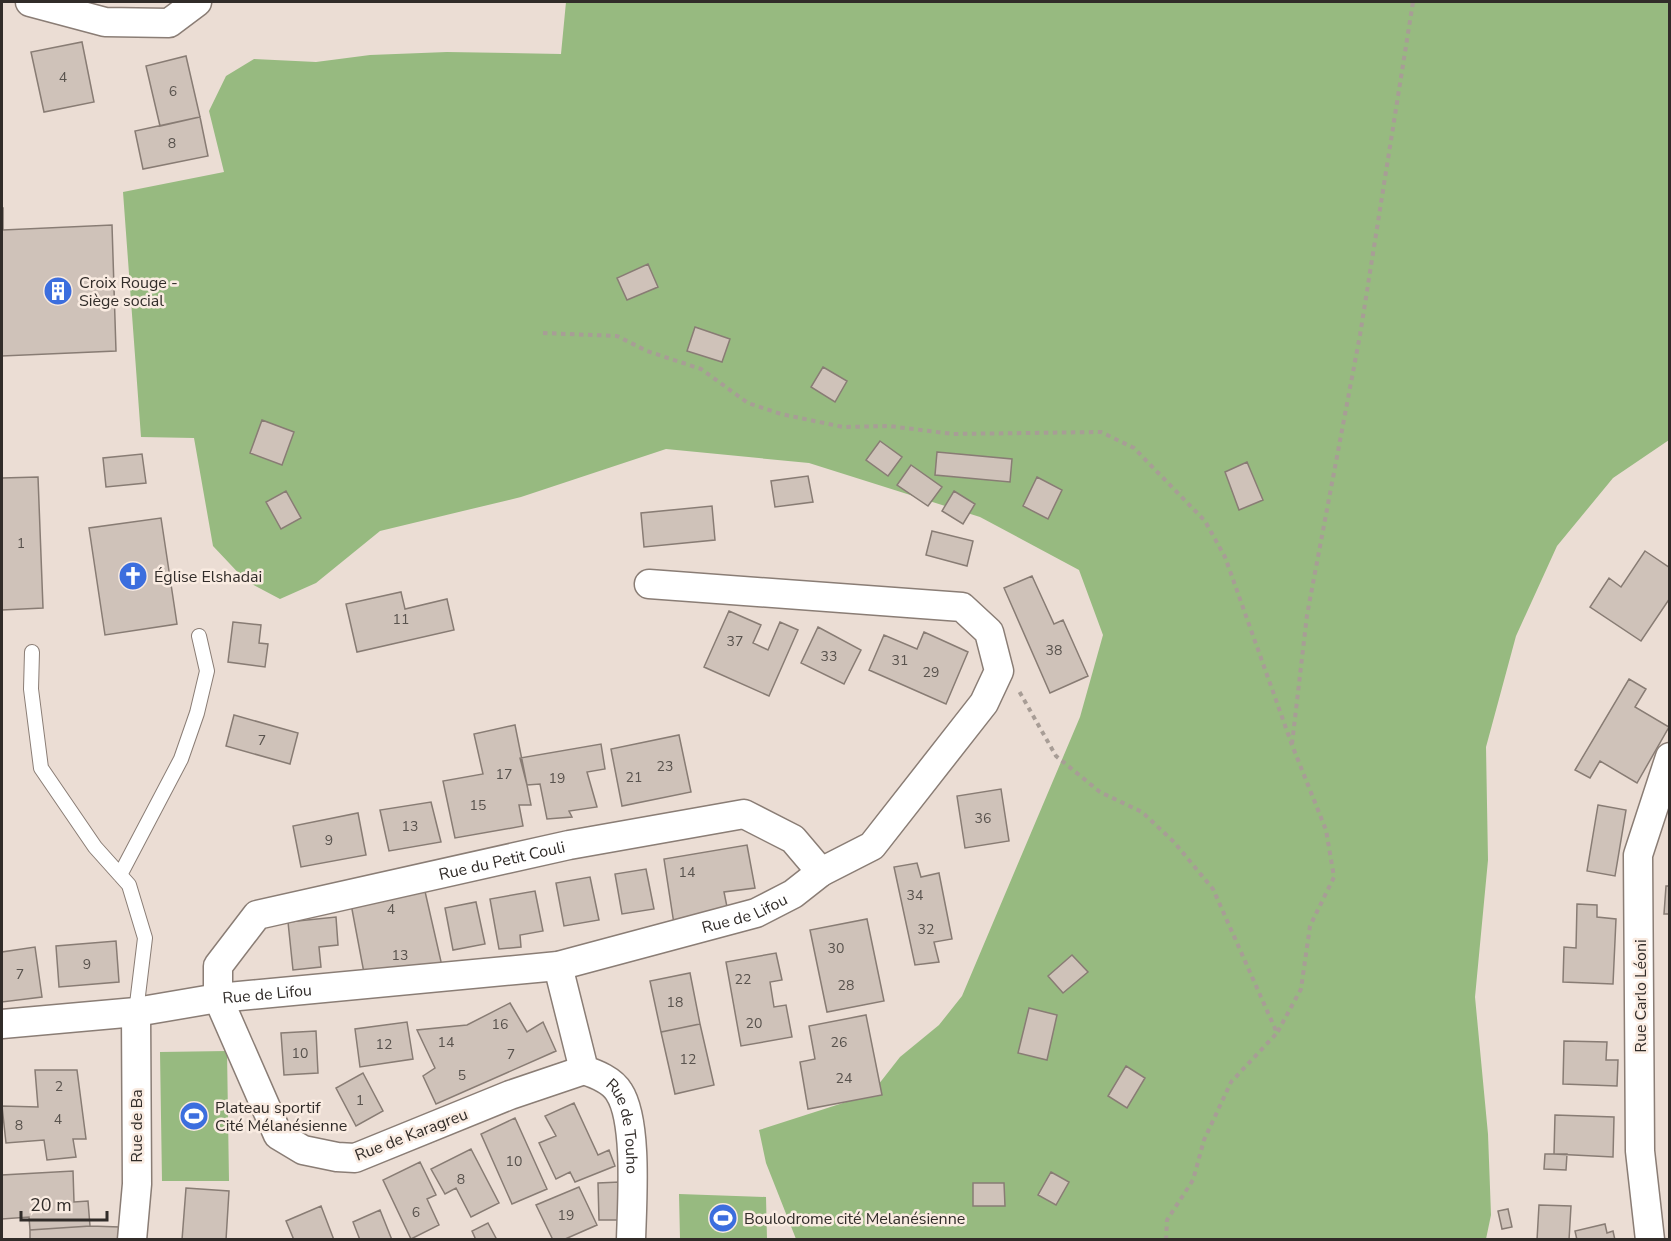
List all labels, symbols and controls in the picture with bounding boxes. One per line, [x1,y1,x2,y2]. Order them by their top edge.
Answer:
house number: 4 [59,68,67,87]
house number: 6 [169,82,177,101]
house number: 8 [168,134,176,153]
place label: Croix Rouge - Siège social [79,272,178,312]
building icon: Croix Rouge - Siège social [42,275,74,307]
house number: 1 [17,534,25,553]
church icon: Église Elshadai [117,560,149,592]
place label: Église Elshadai [154,566,262,588]
house number: 11 [393,610,409,629]
house number: 37 [727,632,743,651]
house number: 38 [1046,641,1062,660]
house number: 33 [821,647,837,666]
house number: 31 [892,651,908,670]
house number: 29 [923,663,939,682]
house number: 7 [258,731,266,750]
house number: 23 [657,757,673,776]
house number: 17 [496,765,512,784]
house number: 21 [626,768,642,787]
house number: 19 [549,769,565,788]
house number: 15 [470,796,486,815]
house number: 36 [975,809,991,828]
house number: 13 [402,817,418,836]
house number: 9 [325,831,333,850]
street label: Rue du Petit Couli [437,836,567,886]
house number: 14 [679,863,695,882]
house number: 34 [907,886,923,905]
street label: Rue de Lifou [699,889,791,939]
house number: 4 [387,900,395,919]
house number: 32 [918,920,934,939]
house number: 30 [828,939,844,958]
street label: Rue Carlo Léoni [1630,939,1652,1053]
house number: 13 [392,946,408,965]
house number: 9 [83,955,91,974]
house number: 7 [16,965,24,984]
house number: 22 [735,970,751,989]
house number: 28 [838,976,854,995]
street label: Rue de Lifou [221,979,313,1010]
house number: 18 [667,993,683,1012]
house number: 20 [746,1014,762,1033]
house number: 16 [492,1015,508,1034]
house number: 14 [438,1033,454,1052]
house number: 26 [831,1033,847,1052]
house number: 12 [376,1035,392,1054]
house number: 10 [292,1044,308,1063]
house number: 7 [507,1045,515,1064]
house number: 12 [680,1050,696,1069]
house number: 5 [458,1066,466,1085]
house number: 24 [836,1069,852,1088]
street label: Rue de Touho [601,1074,643,1174]
house number: 2 [55,1077,63,1096]
street label: Rue de Ba [126,1089,148,1163]
house number: 1 [356,1091,364,1110]
place label: Plateau sportif Cité Mélanésienne [215,1097,347,1137]
sports icon: Plateau sportif Cité Mélanésienne [178,1100,210,1132]
street label: Rue de Karagreu [352,1103,471,1167]
house number: 4 [54,1110,62,1129]
house number: 8 [15,1116,23,1135]
house number: 10 [506,1152,522,1171]
house number: 8 [457,1170,465,1189]
scale bar [21,1184,106,1222]
text: 20 m [30,1193,72,1217]
sports icon: Boulodrome cité Melanésienne [707,1202,739,1234]
house number: 6 [412,1203,420,1222]
house number: 19 [558,1206,574,1225]
place label: Boulodrome cité Melanésienne [744,1208,965,1230]

